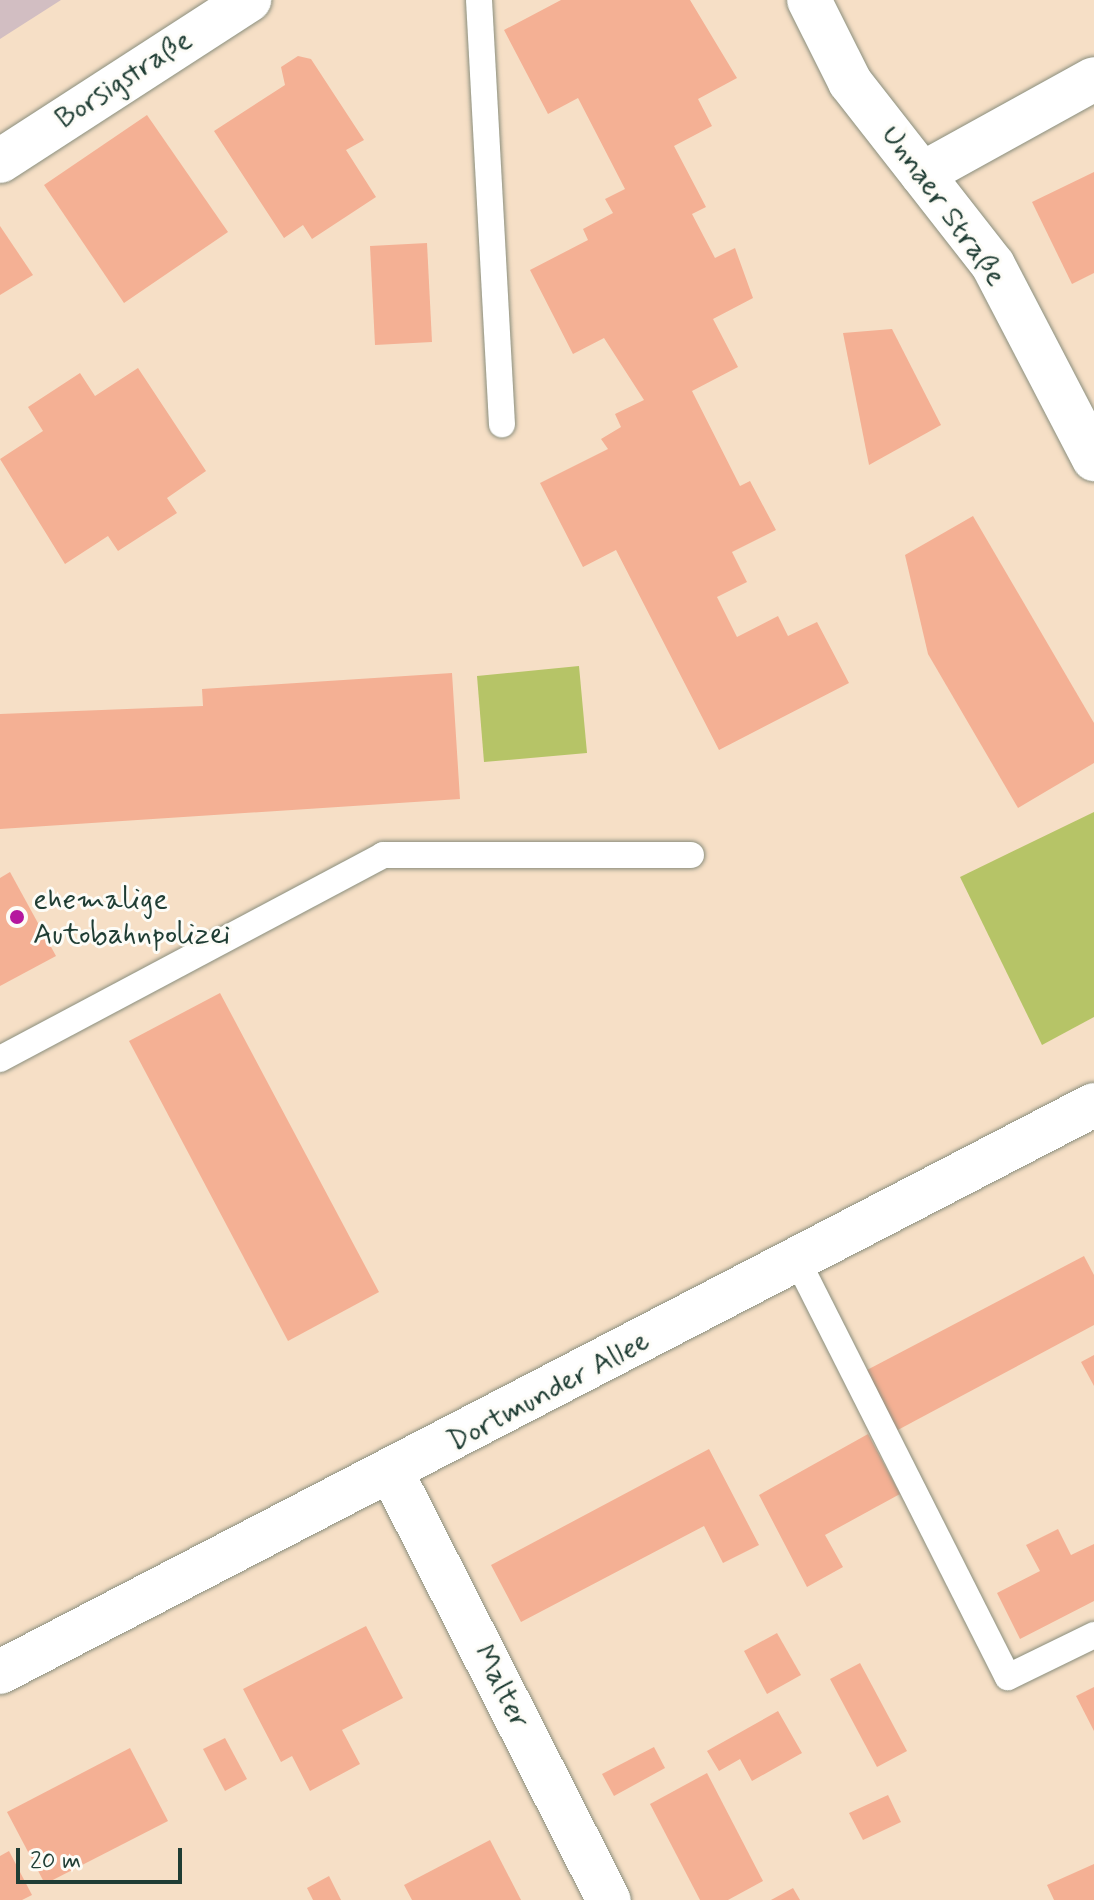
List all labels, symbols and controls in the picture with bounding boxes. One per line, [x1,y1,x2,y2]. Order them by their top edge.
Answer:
street label: Borsigstraße [49,22,199,138]
street label: Unnaer Straße [873,119,1013,293]
place label: ehemalige Autobahnpolizei [33,882,230,952]
marker: ehemalige Autobahnpolizei [8,908,26,926]
street label: Dortmunder Allee [441,1323,657,1461]
street label: Malter [465,1639,537,1735]
scale bar [20,1832,186,1882]
text: 20 m [30,1846,81,1877]

